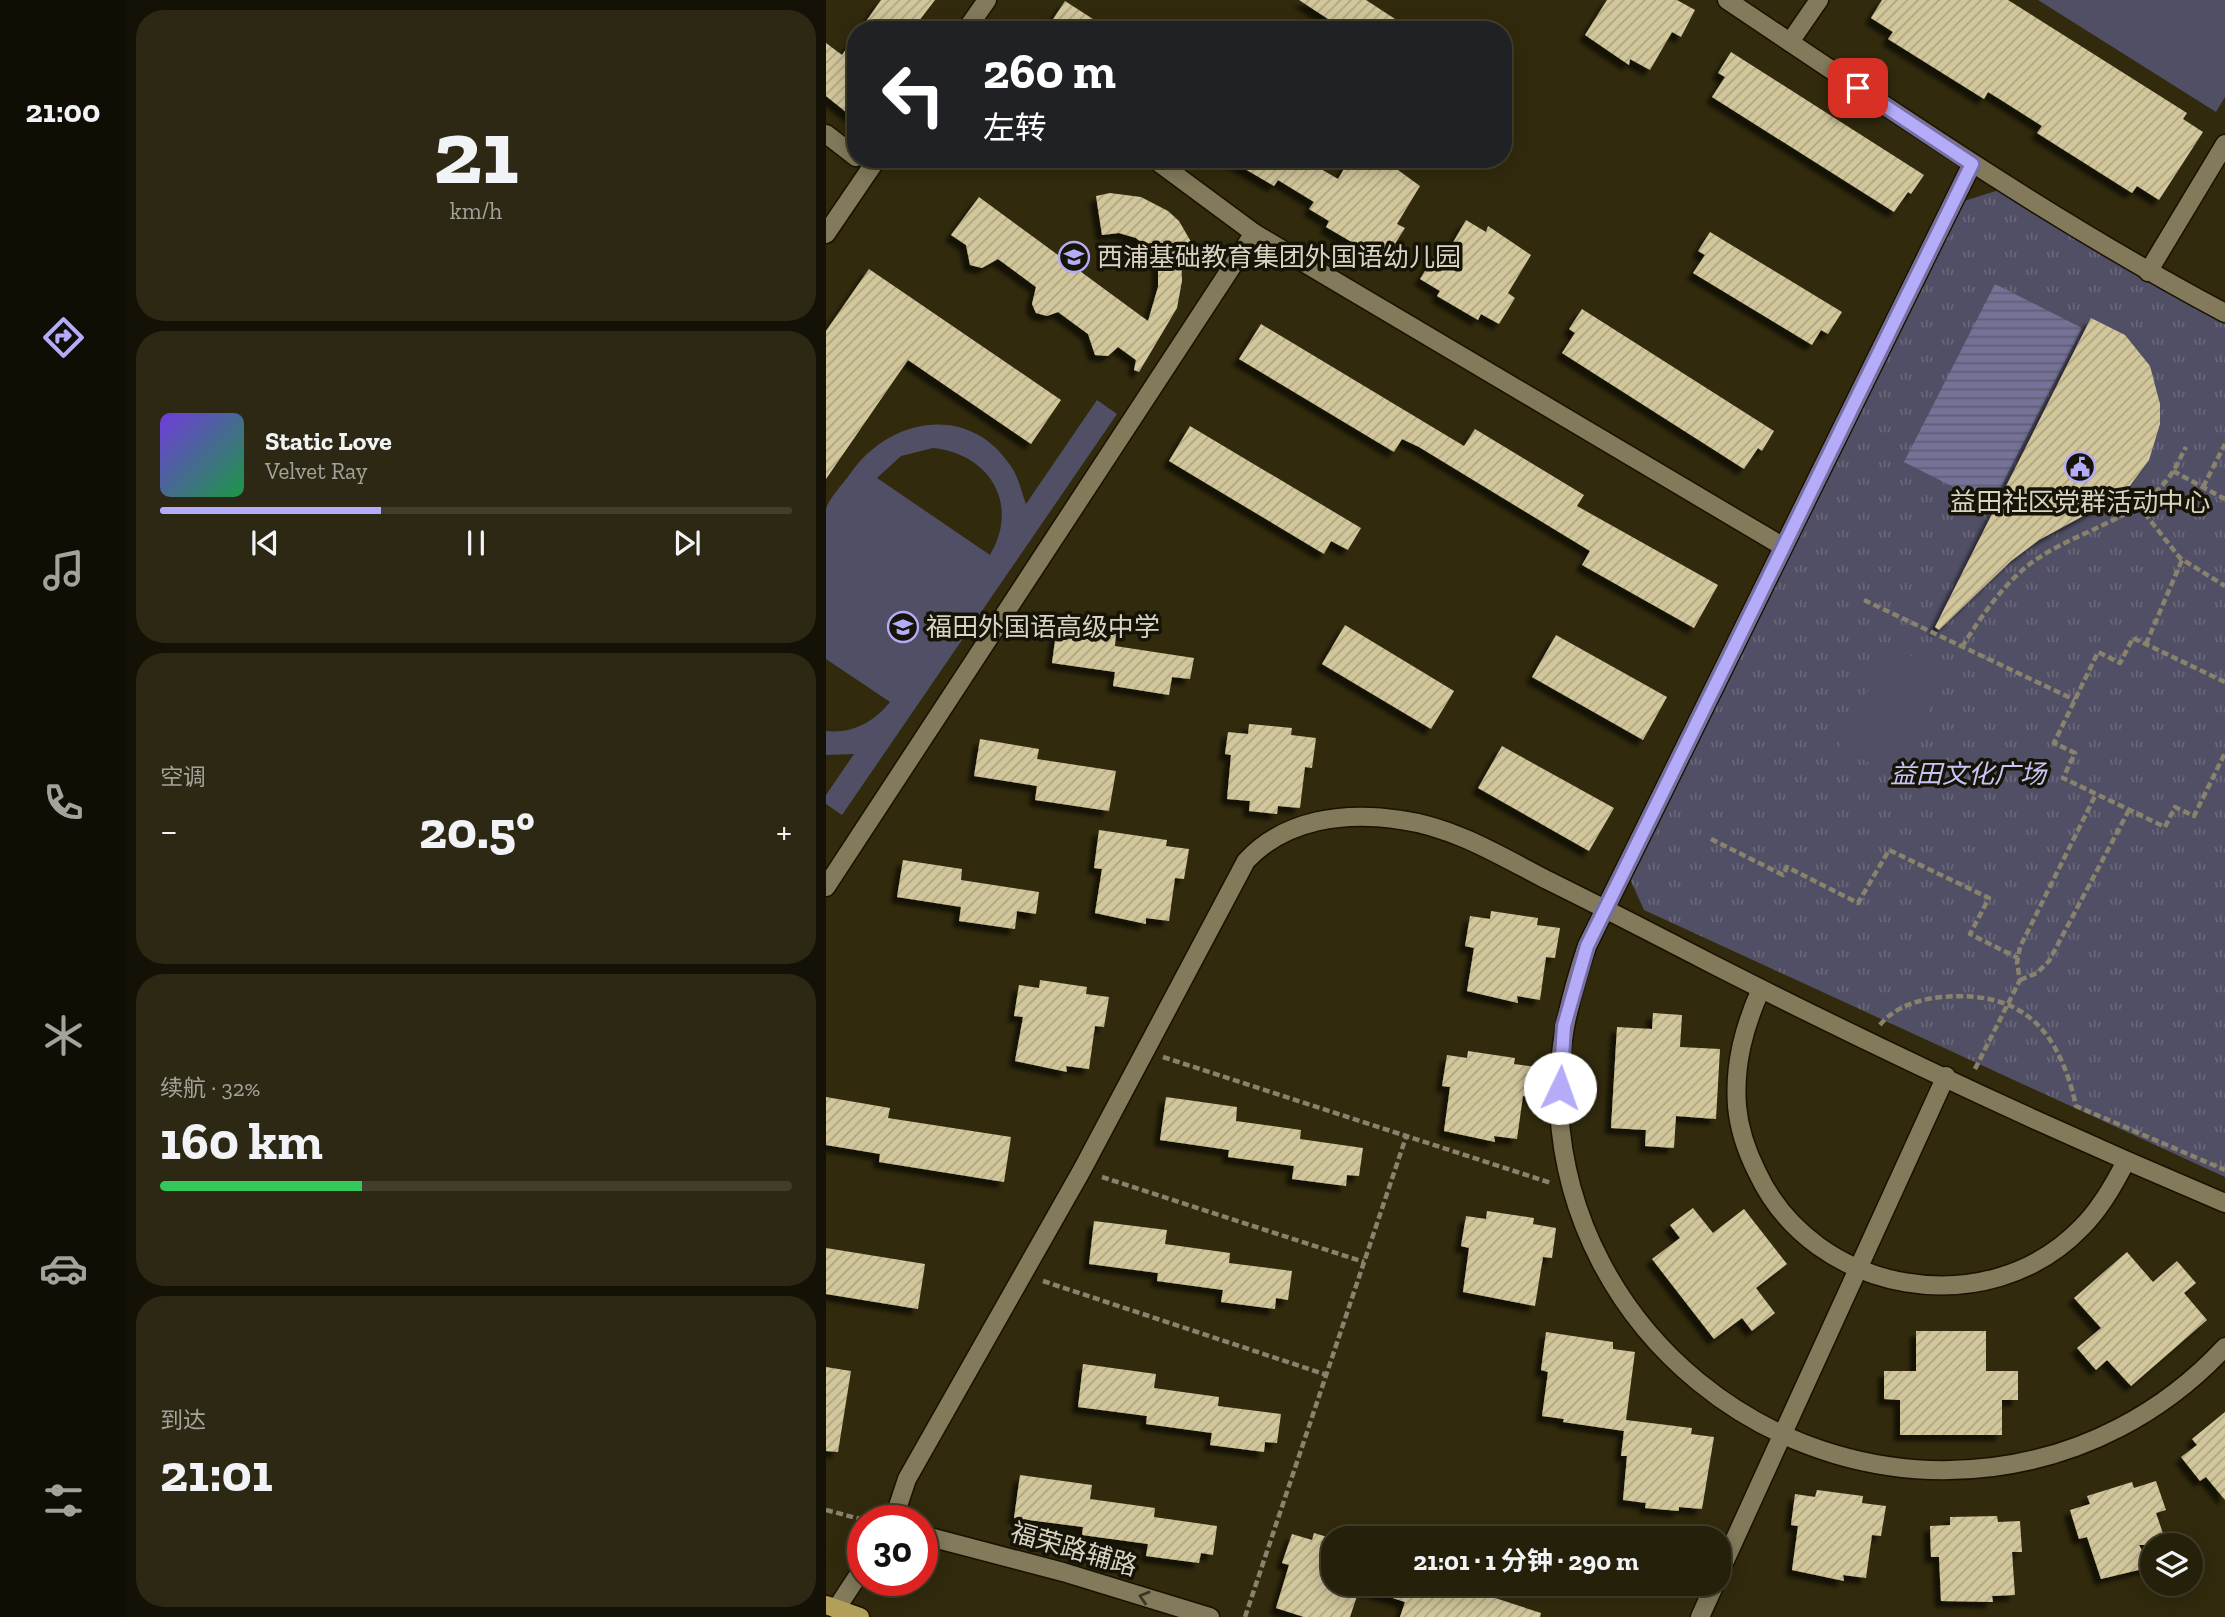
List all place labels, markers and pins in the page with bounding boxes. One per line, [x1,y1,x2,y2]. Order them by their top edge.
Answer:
pin [1828,58,1888,118]
school or university icon: 西浦基础教育集团外国语幼儿园 [1057,240,1091,274]
place label: 西浦基础教育集团外国语幼儿园 [1097,241,1461,273]
public building icon: 益田社区党群活动中心 [2063,450,2097,484]
place label: 益田社区党群活动中心 [1950,486,2210,518]
school or university icon: 福田外国语高级中学 [886,610,920,644]
place label: 福田外国语高级中学 [926,611,1160,643]

